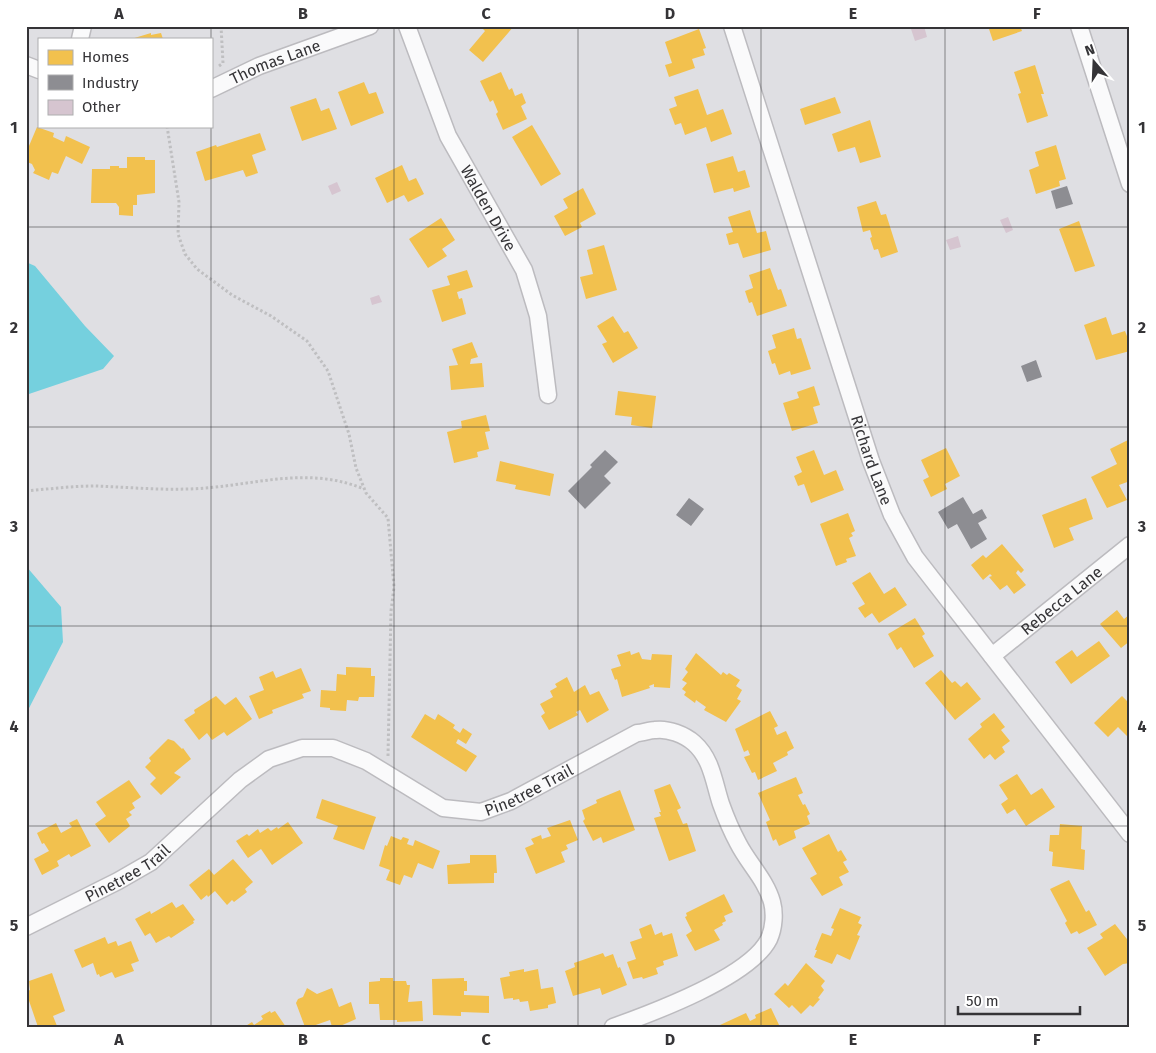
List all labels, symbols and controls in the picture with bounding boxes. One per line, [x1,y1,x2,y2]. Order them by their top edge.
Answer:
text: A [113,4,124,23]
text: B [298,4,308,23]
text: C [481,4,491,23]
text: D [665,4,675,23]
text: E [849,4,857,23]
text: F [1033,4,1041,23]
street label: Thomas Lane [227,36,323,88]
legend [38,38,212,128]
north arrow [1068,38,1118,88]
text: N [1083,41,1097,60]
text: Homes [82,48,129,66]
text: Industry [82,74,139,92]
text: Other [82,98,121,116]
text: 1 [10,118,18,137]
text: 1 [1138,118,1146,137]
street label: Walden Drive [457,162,520,254]
text: 2 [10,318,18,337]
text: 2 [1138,318,1146,337]
street label: Richard Lane [847,413,896,508]
text: 3 [9,517,18,536]
text: 3 [1137,517,1146,536]
street label: Rebecca Lane [1017,562,1106,639]
text: 4 [9,717,19,736]
text: 4 [1137,717,1147,736]
street label: Pinetree Trail [482,760,577,820]
street label: Pinetree Trail [82,840,174,906]
text: 5 [10,916,19,935]
text: 5 [1138,916,1147,935]
scale bar [958,983,1081,1015]
text: 50 m [966,992,999,1010]
text: A [113,1030,124,1049]
text: B [298,1030,308,1049]
text: C [481,1030,491,1049]
text: D [665,1030,675,1049]
text: E [849,1030,857,1049]
text: F [1033,1030,1041,1049]

